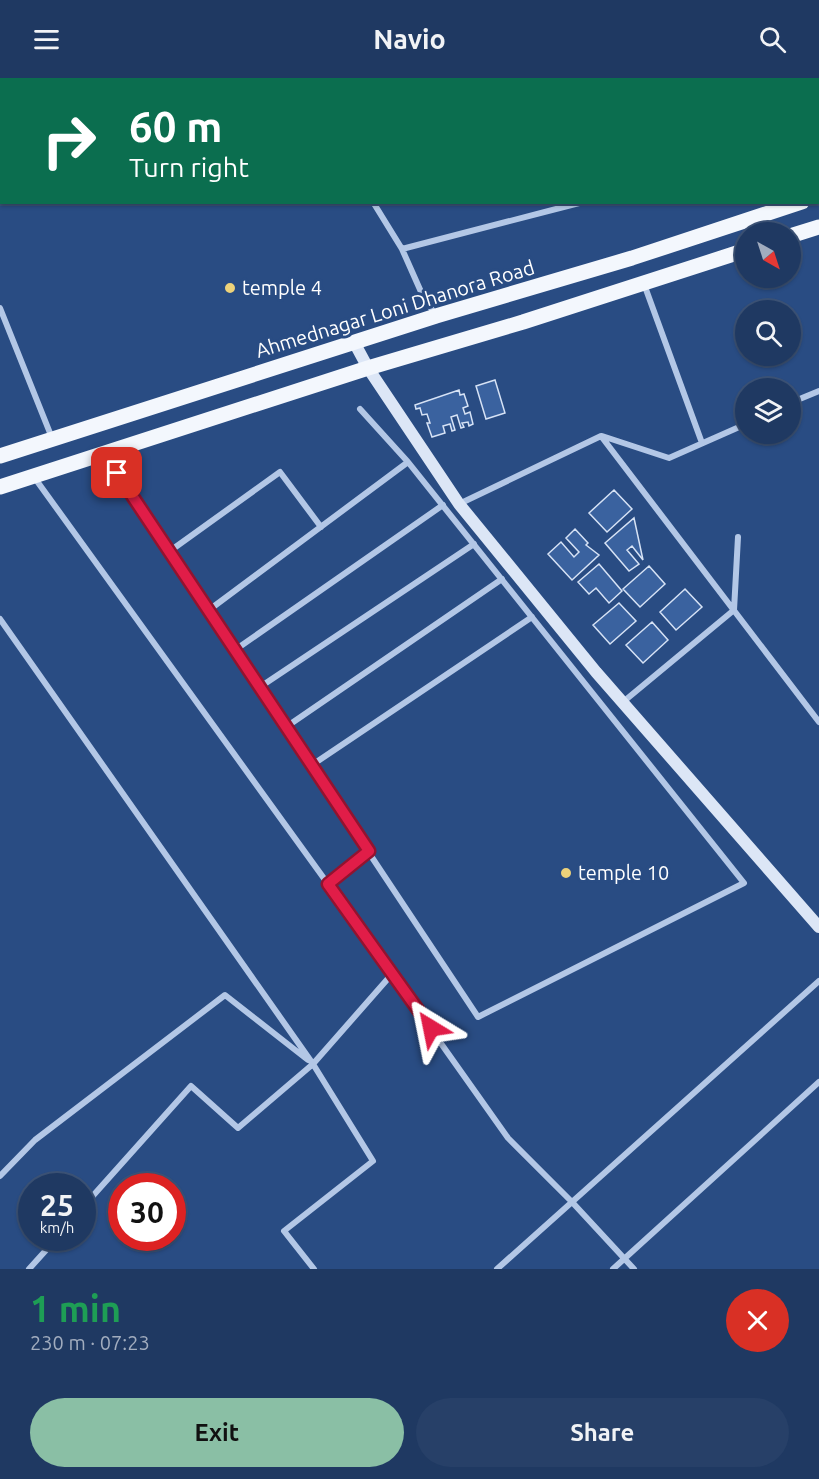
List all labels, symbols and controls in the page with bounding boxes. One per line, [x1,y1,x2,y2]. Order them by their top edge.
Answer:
icon: menu [30,23,63,56]
icon: search [756,23,789,56]
text: Navio [373,24,446,54]
icon: right [30,102,108,180]
text: 60 m [129,103,223,150]
text: Turn right [129,152,249,182]
north arrow [735,222,801,288]
map controls [735,222,801,444]
street label: Ahmednagar Loni Dhanora Road [253,255,537,362]
place label: temple 4 [242,276,322,299]
marker: temple 4 [223,281,237,295]
button: search [735,300,801,366]
button: layers [735,378,801,444]
pin [91,447,142,498]
icon: arrive [100,456,133,489]
place label: temple 10 [578,861,669,884]
marker: temple 10 [559,866,573,880]
position arrow [399,996,463,1060]
speed limit sign: 30 [108,1173,186,1251]
text: 25 [40,1188,74,1222]
text: km/h [40,1219,74,1236]
text: 1 min [30,1288,121,1329]
button: close [726,1289,789,1352]
text: 230 m · 07:23 [30,1331,150,1354]
button: Exit [30,1398,404,1467]
button: Share [416,1398,789,1467]

